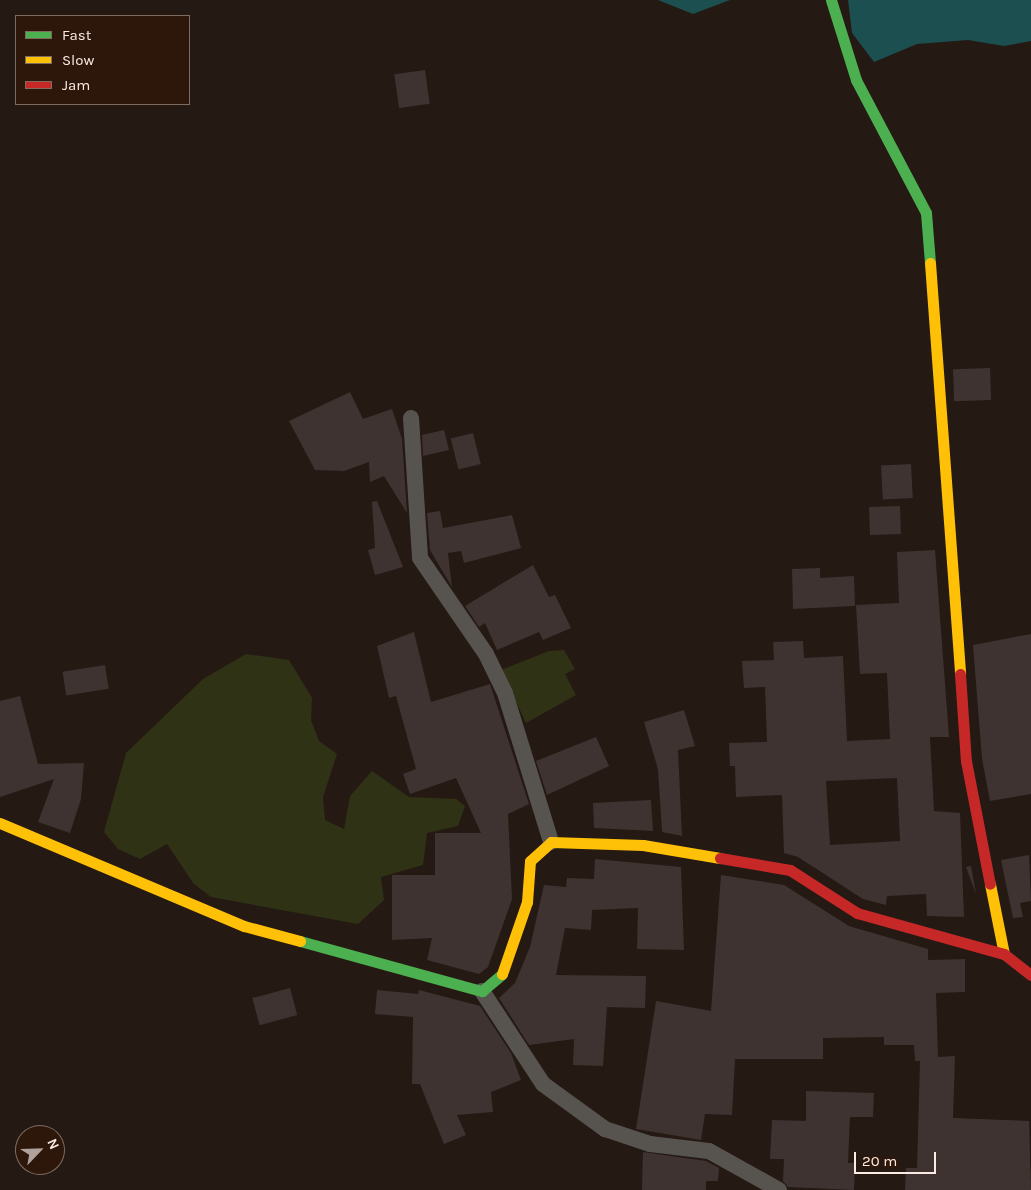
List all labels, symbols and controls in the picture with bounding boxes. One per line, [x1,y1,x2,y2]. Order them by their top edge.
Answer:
legend [15,15,190,105]
text: Fast [62,26,91,44]
text: Slow [62,51,94,69]
text: Jam [62,76,90,94]
north arrow [15,1125,65,1175]
text: N [43,1136,63,1152]
scale bar [856,1142,938,1174]
text: 20 m [862,1152,897,1170]

